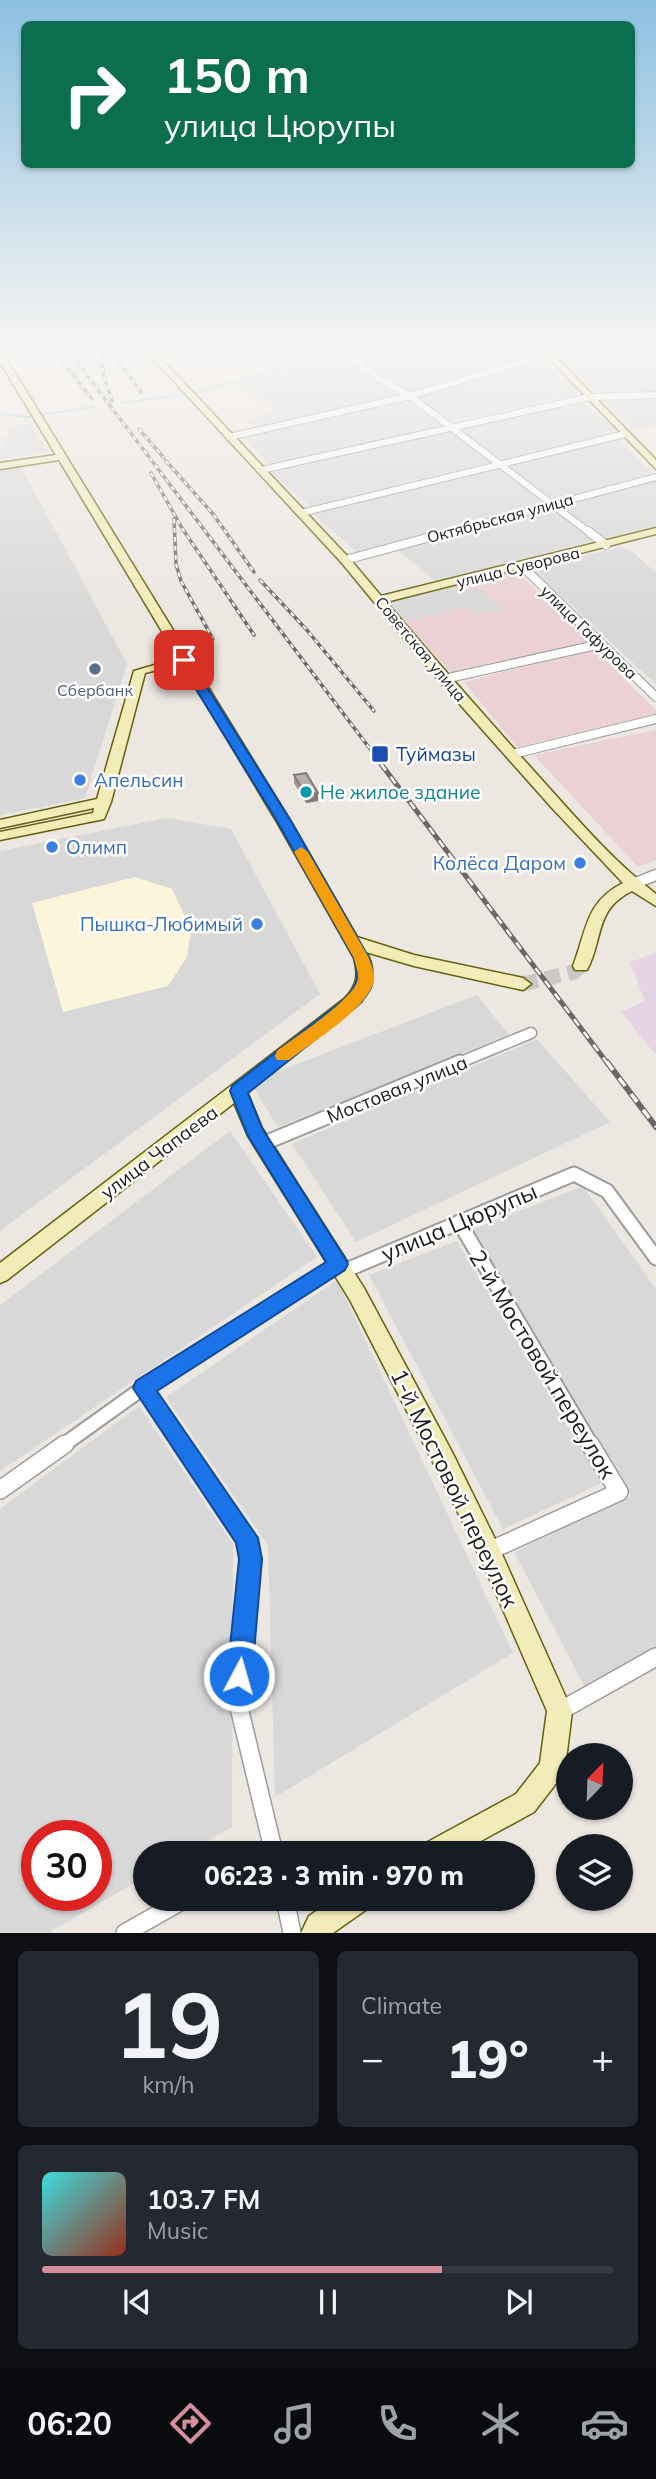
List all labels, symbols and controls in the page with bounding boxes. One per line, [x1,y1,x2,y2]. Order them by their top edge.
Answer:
text: 150 m [164,44,310,105]
icon: right [49,49,140,140]
text: улица Цюрупы [164,105,396,145]
street label: Октябрьская улица [425,489,575,547]
street label: улица Суворова [454,542,582,592]
street label: улица Гафурова [536,581,642,683]
street label: Советская улица [371,592,471,706]
pin [154,630,214,690]
icon: arrive [165,641,203,679]
marker: Сбербанк [87,661,103,677]
place label: Сбербанк [57,680,133,700]
place label: Туймазы [396,742,476,766]
marker: Туймазы [370,744,390,764]
place label: Апельсин [94,768,184,792]
marker: Апельсин [72,772,88,788]
place label: Не жилое здание [320,780,481,804]
marker: Не жилое здание [298,784,314,800]
place label: Олимп [66,835,127,859]
marker: Олимп [44,839,60,855]
place label: Колёса Даром [433,851,566,875]
marker: Колёса Даром [572,855,588,871]
place label: Пышка-Любимый [80,912,243,936]
marker: Пышка-Любимый [249,916,265,932]
street label: Мостовая улица [323,1050,471,1128]
street label: улица Чапаева [96,1100,222,1204]
street label: улица Цюрупы [377,1176,541,1268]
street label: 2-й Мостовой переулок [463,1244,623,1484]
street label: 1-й Мостовой переулок [385,1364,526,1613]
position arrow [202,1639,276,1713]
north arrow [556,1743,634,1820]
map controls [556,1743,633,1911]
speed limit sign: 30 [21,1820,112,1911]
button: layers [556,1834,633,1911]
text: 06:23 · 3 min · 970 m [204,1859,464,1892]
text: 19 [114,1967,223,2081]
text: Climate [361,1991,442,2020]
text: 19° [446,2026,529,2091]
text: − [361,2034,384,2082]
text: + [591,2034,614,2082]
text: km/h [142,2070,195,2099]
text: 103.7 FM [147,2183,260,2216]
text: Music [147,2216,208,2245]
icon: previous [118,2283,156,2321]
icon: pause [309,2283,347,2321]
icon: next [500,2283,538,2321]
icon: directions [166,2399,215,2448]
icon: music [270,2399,319,2448]
icon: phone [373,2399,422,2448]
icon: climate [476,2399,525,2448]
icon: car [580,2399,629,2448]
text: 06:20 [27,2403,112,2443]

